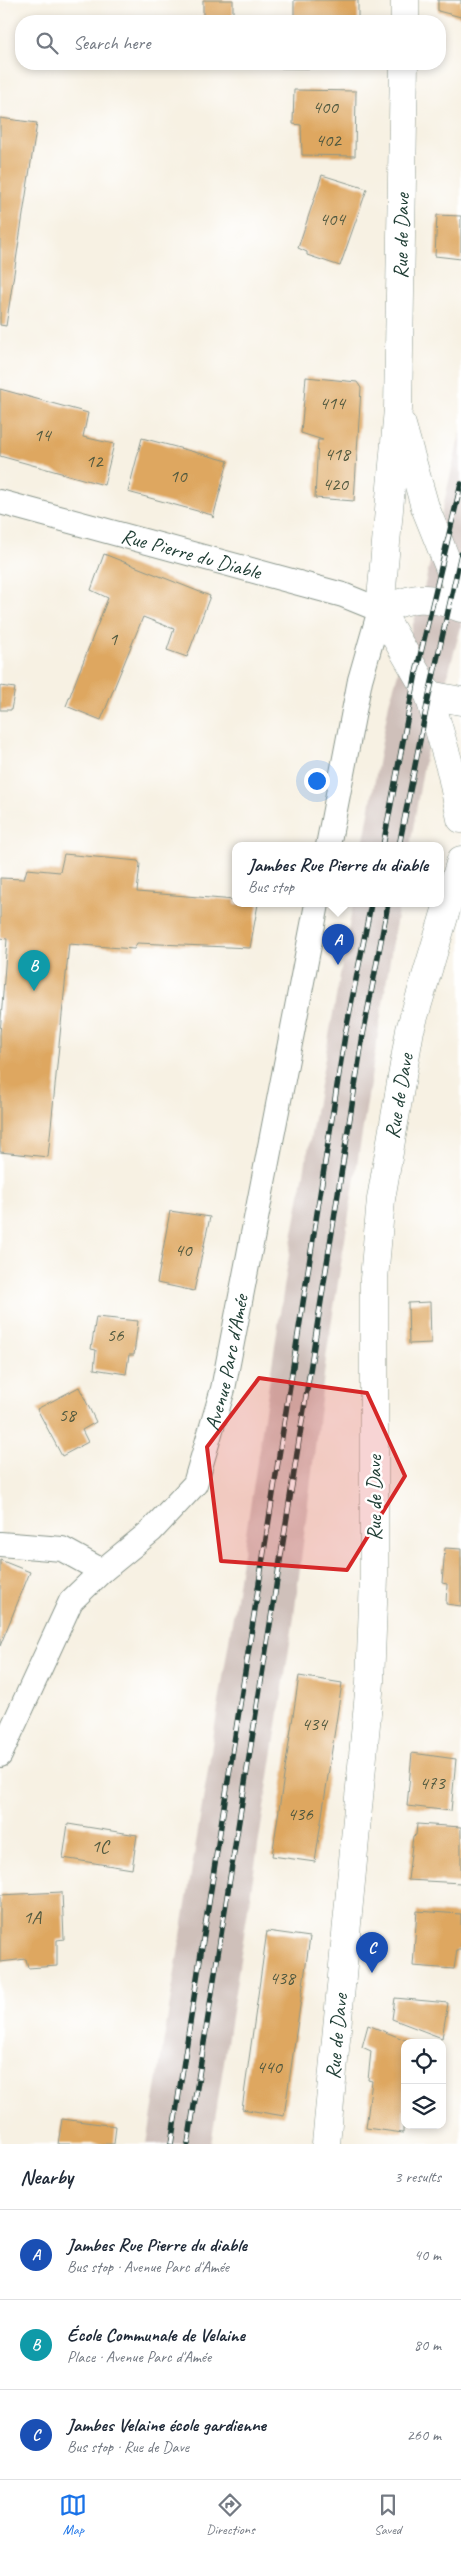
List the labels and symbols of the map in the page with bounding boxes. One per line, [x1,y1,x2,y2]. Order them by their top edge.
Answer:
house number: 400 [312,95,339,119]
house number: 402 [315,128,342,152]
street label: Rue de Dave [387,192,415,279]
house number: 404 [319,207,347,231]
house number: 414 [319,391,347,415]
house number: 14 [33,423,53,447]
house number: 418 [324,442,352,466]
house number: 12 [85,449,104,473]
house number: 10 [169,464,188,488]
house number: 420 [322,472,349,496]
street label: Rue Pierre du Diable [118,522,265,585]
house number: 1 [109,627,119,651]
your location [304,768,330,794]
pin: A [322,924,354,965]
pin: B [18,950,50,991]
street label: Rue de Dave [379,1050,419,1140]
house number: 40 [174,1238,193,1262]
street label: Avenue Parc d'Amée [199,1290,254,1433]
house number: 56 [106,1323,125,1347]
house number: 58 [58,1403,78,1427]
street label: Rue de Dave [361,1454,387,1541]
house number: 434 [301,1712,329,1736]
house number: 473 [419,1771,446,1795]
house number: 436 [287,1802,314,1826]
house number: 1C [91,1834,111,1858]
house number: 1A [23,1905,43,1929]
pin: C [356,1932,388,1973]
house number: 438 [269,1966,297,1990]
street label: Rue de Dave [319,1991,353,2080]
house number: 440 [256,2055,283,2079]

